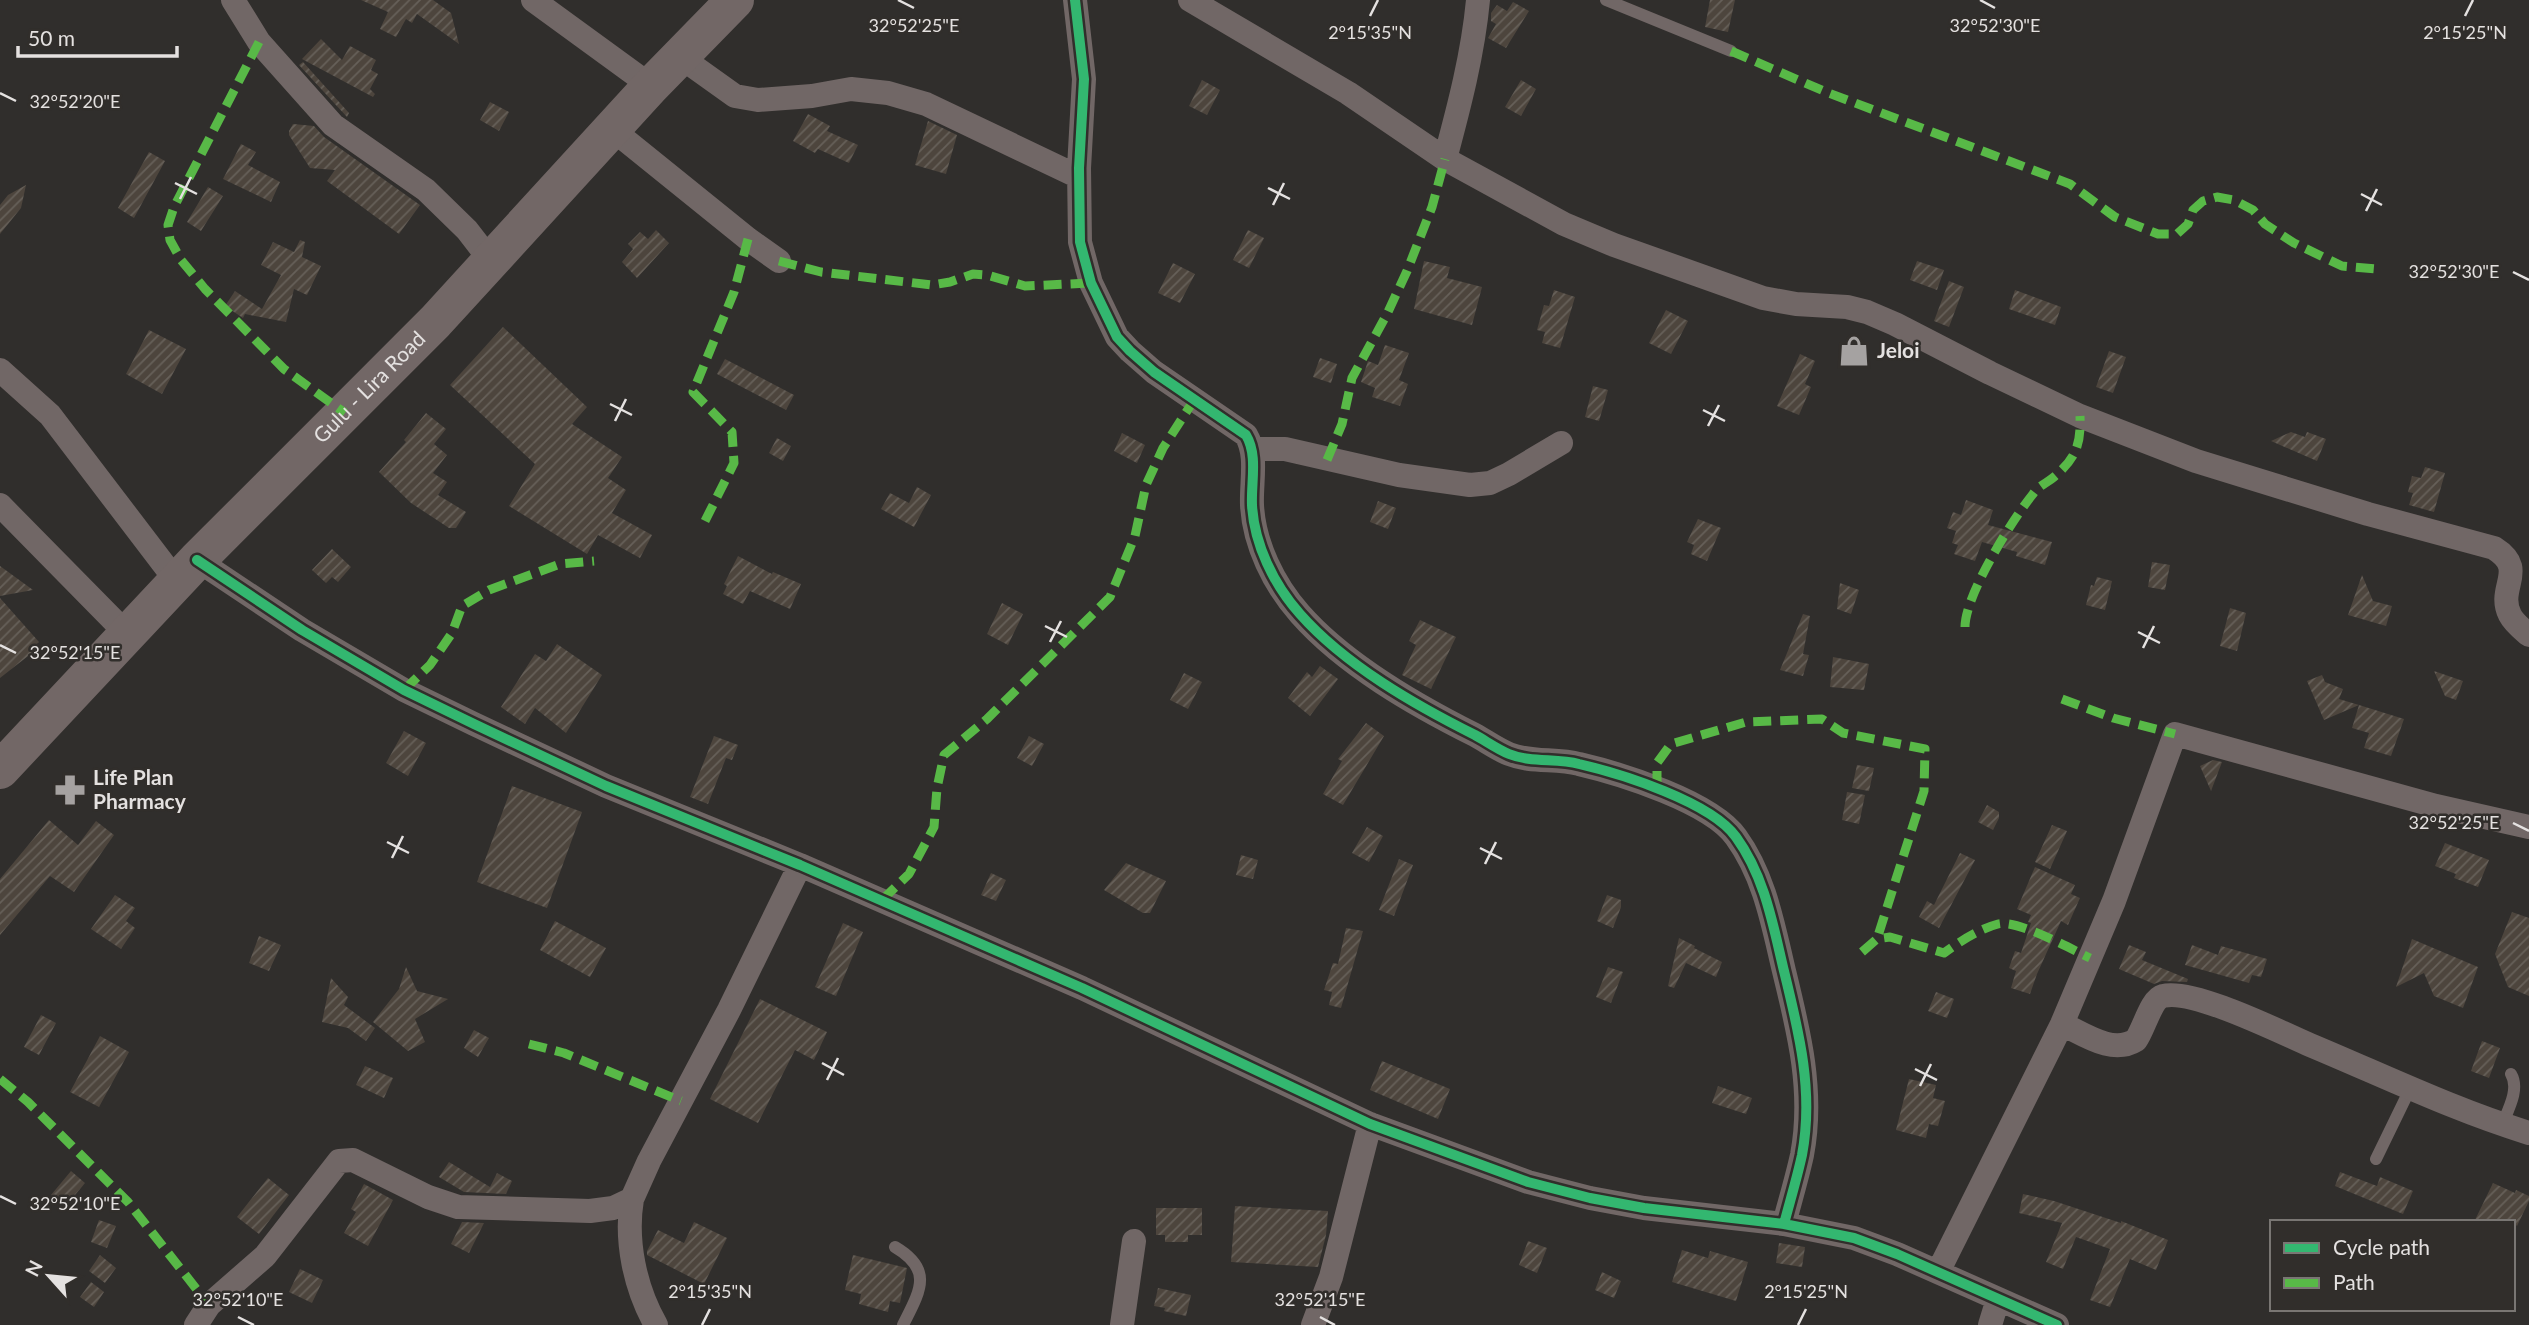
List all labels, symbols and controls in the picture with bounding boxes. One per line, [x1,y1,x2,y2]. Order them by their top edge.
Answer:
scale bar [18,14,177,58]
text: 32°52'25"E [869,14,959,36]
text: 32°52'30"E [1950,14,2040,36]
text: 2°15'35"N [1328,21,1412,43]
text: 2°15'25"N [2423,21,2507,43]
text: 50 m [28,25,75,50]
text: 32°52'20"E [30,90,120,112]
text: 32°52'30"E [2409,260,2499,282]
street label: Gulu - Lira Road [307,325,430,448]
shop icon: Jeloi [1837,334,1871,368]
place label: Jeloi [1877,337,1920,362]
text: 32°52'15"E [30,641,120,663]
place label: Life Plan Pharmacy [93,764,187,813]
pharmacy icon: Life Plan Pharmacy [53,773,87,807]
text: 32°52'25"E [2409,811,2499,833]
text: 32°52'10"E [30,1192,120,1214]
legend [2270,1220,2515,1311]
text: Cycle path [2333,1234,2430,1259]
north arrow [14,1241,84,1311]
text: N [20,1256,47,1280]
text: Path [2333,1269,2375,1294]
text: 2°15'35"N [668,1280,752,1302]
text: 2°15'25"N [1764,1280,1848,1302]
text: 32°52'10"E [193,1288,283,1310]
text: 32°52'15"E [1275,1288,1365,1310]

